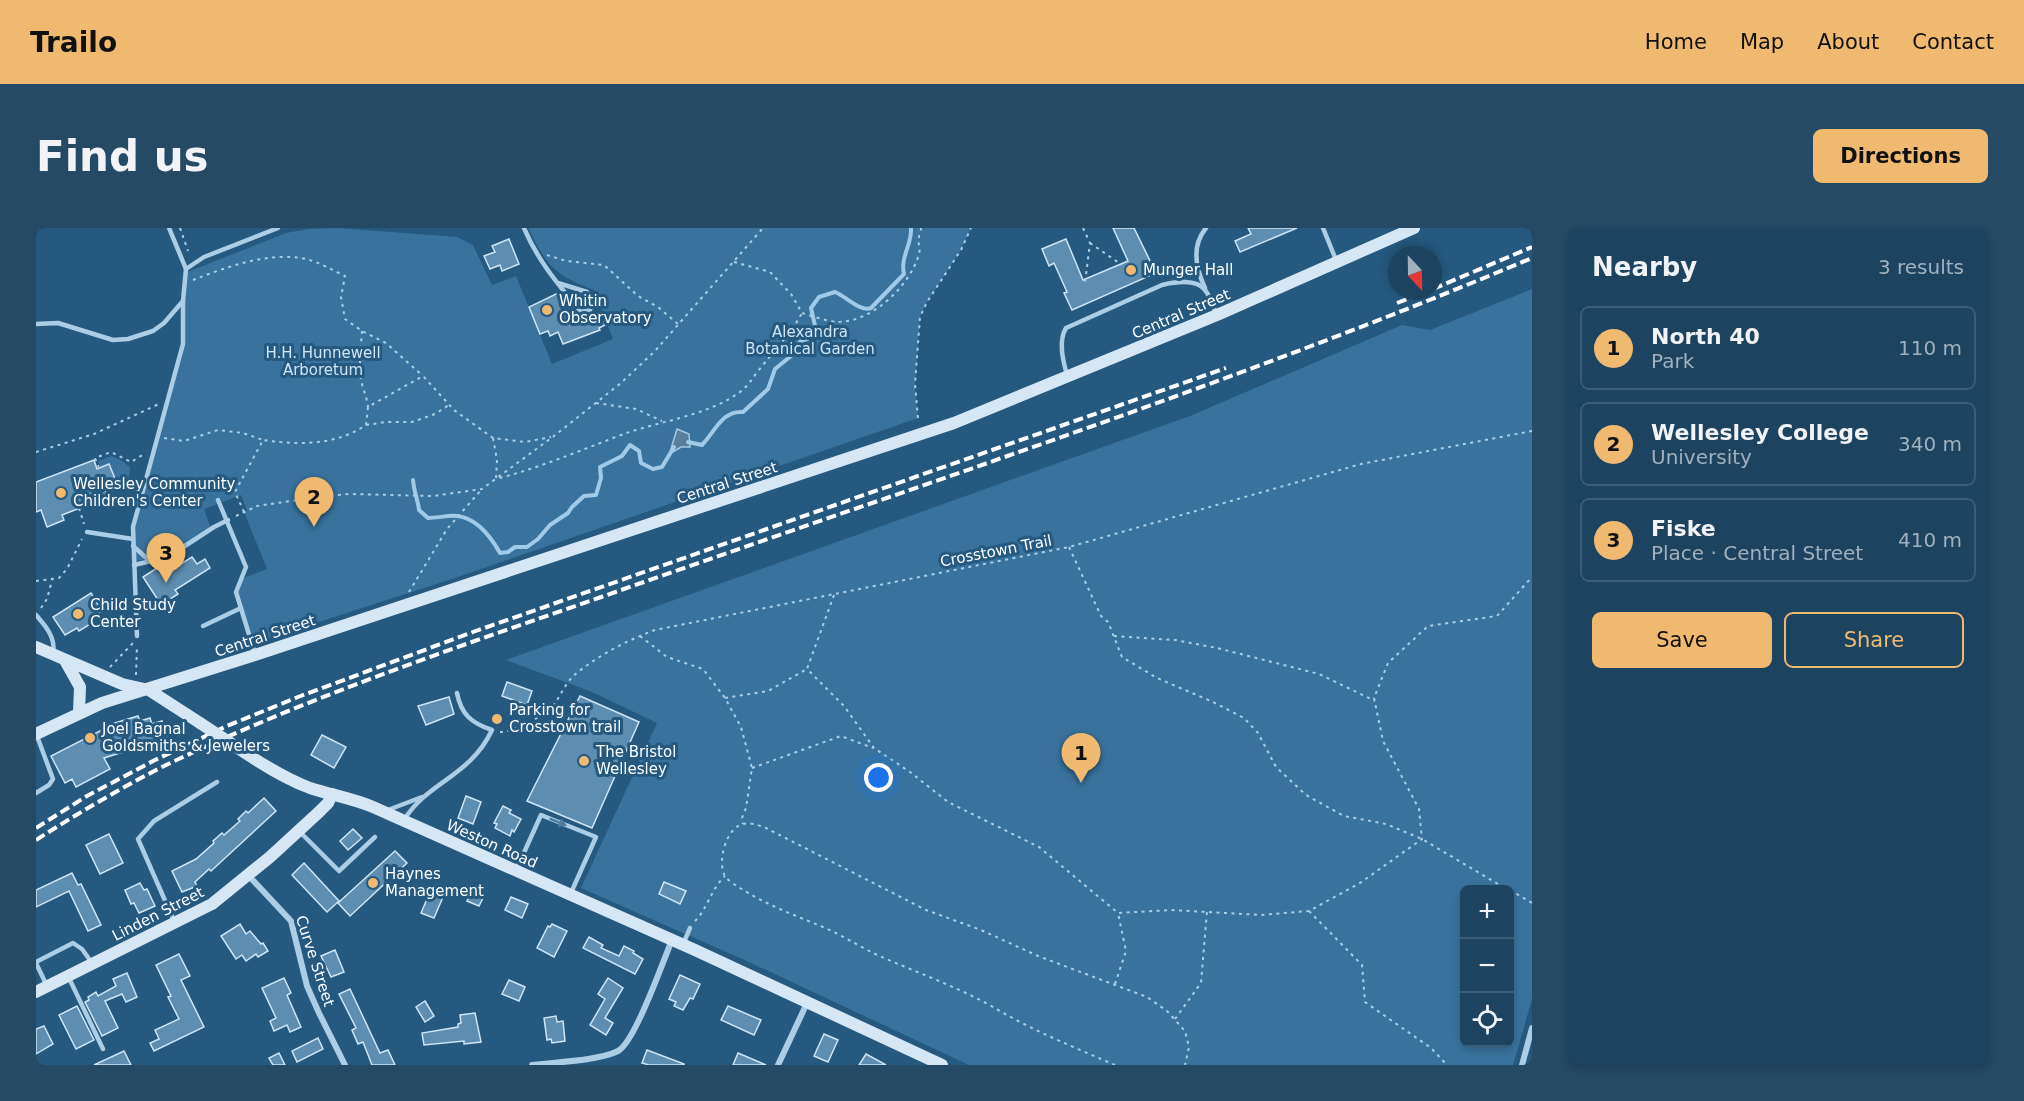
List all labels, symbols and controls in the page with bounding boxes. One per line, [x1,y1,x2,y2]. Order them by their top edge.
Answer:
text: Trailo [30,26,117,59]
text: Home [1645,30,1707,54]
text: Map [1740,30,1784,54]
text: About [1817,30,1879,54]
text: Contact [1912,30,1994,54]
button: Directions [1813,129,1988,183]
text: Find us [36,132,209,181]
north arrow [1388,246,1442,300]
text: Nearby [1592,252,1697,282]
text: 3 results [1878,255,1964,279]
place label: Munger Hall [1143,261,1233,279]
marker: Munger Hall [1124,263,1138,277]
street label: Central Street [1129,285,1233,343]
place label: Whitin Observatory [559,292,652,327]
marker: Whitin Observatory [540,303,554,317]
park label: Alexandra Botanical Garden [745,323,875,358]
text: North 40 [1651,324,1760,349]
text: 1 [1607,336,1620,360]
text: 110 m [1898,336,1962,360]
park label: H.H. Hunnewell Arboretum [265,344,381,379]
text: Park [1651,349,1694,373]
text: Wellesley College [1651,420,1869,445]
text: 2 [1607,432,1620,456]
text: 340 m [1898,432,1962,456]
text: University [1651,445,1752,469]
street label: Central Street [674,458,780,508]
place label: Wellesley Community Children's Center [73,475,236,510]
pin: 2 [294,478,334,527]
marker: Wellesley Community Children's Center [54,486,68,500]
text: Fiske [1651,516,1716,541]
text: 3 [1607,528,1620,552]
text: 410 m [1898,528,1962,552]
street label: Crosstown Trail [939,531,1053,571]
pin: 3 [146,534,186,583]
text: Place · Central Street [1651,541,1863,565]
place label: Child Study Center [90,596,176,631]
marker: Child Study Center [71,607,85,621]
street label: Central Street [212,611,318,661]
button: Save [1592,612,1772,668]
button: Share [1784,612,1964,668]
place label: Parking for Crosstown trail [509,701,621,736]
marker: Parking for Crosstown trail [490,712,504,726]
place label: Joel Bagnal Goldsmiths & Jewelers [101,720,270,755]
marker: Joel Bagnal Goldsmiths & Jewelers [83,731,97,745]
pin: 1 [1062,734,1100,783]
place label: The Bristol Wellesley [595,743,676,778]
marker: The Bristol Wellesley [577,754,591,768]
your location [864,763,893,792]
street label: Weston Road [444,816,540,872]
one-way arrow [549,818,567,827]
place label: Haynes Management [385,865,484,900]
marker: Haynes Management [366,876,380,890]
street label: Linden Street [109,883,207,945]
map controls [1460,885,1514,1047]
button: + [1460,885,1514,939]
street label: Curve Street [292,913,338,1009]
button: − [1460,939,1514,993]
button: locate [1460,993,1514,1047]

